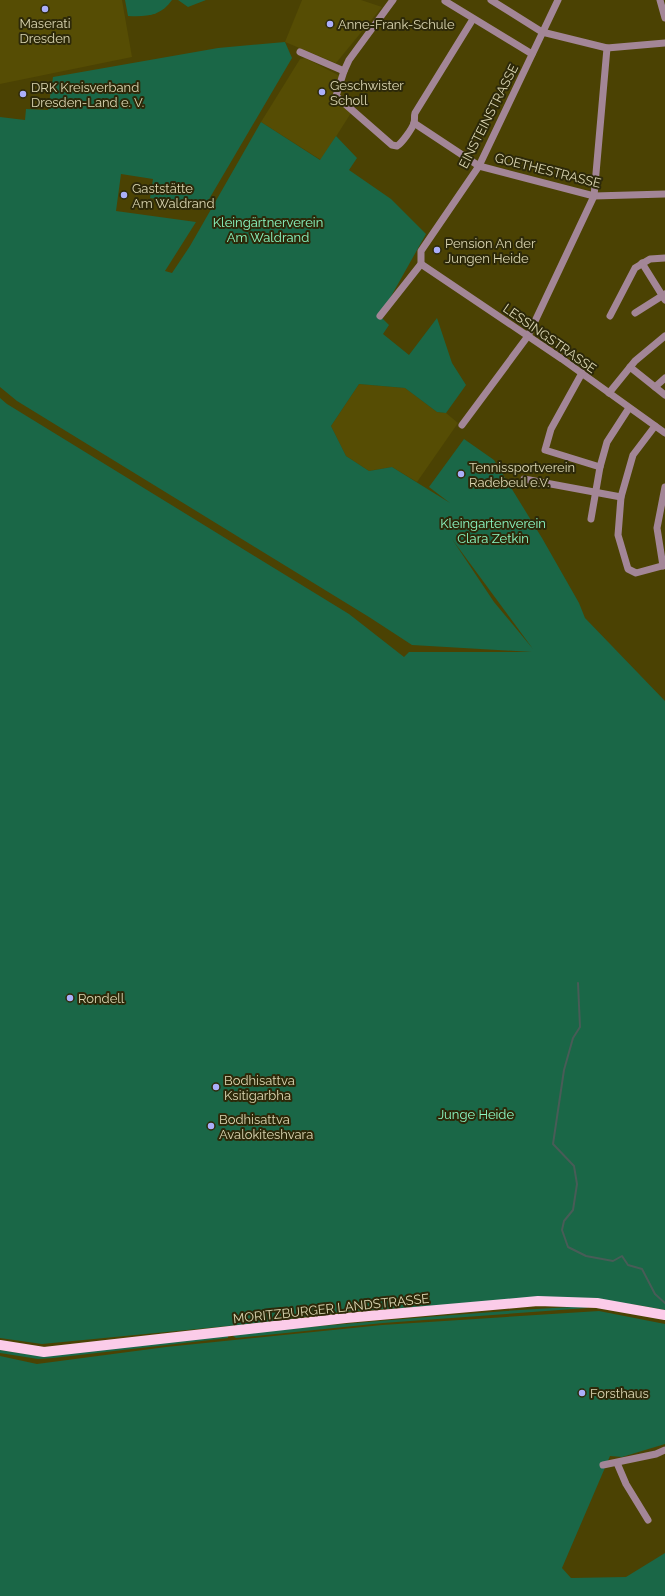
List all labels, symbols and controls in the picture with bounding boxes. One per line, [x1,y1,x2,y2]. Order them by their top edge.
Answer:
marker: Maserati Dresden [40,4,50,14]
place label: Maserati Dresden [19,16,71,46]
place label: Anne-Frank-Schule [338,17,455,32]
marker: Anne-Frank-Schule [325,19,335,29]
street label: EINSTEINSTRASSE [456,62,521,171]
place label: Geschwister Scholl [330,78,404,108]
place label: DRK Kreisverband Dresden-Land e. V. [31,80,144,110]
marker: Geschwister Scholl [317,87,327,97]
marker: DRK Kreisverband Dresden-Land e. V. [18,89,28,99]
street label: GOETHESTRASSE [493,150,603,191]
place label: Gaststätte Am Waldrand [132,181,215,211]
marker: Gaststätte Am Waldrand [119,190,129,200]
park label: Kleingärtnerverein Am Waldrand [213,215,323,245]
place label: Pension An der Jungen Heide [445,236,536,266]
marker: Pension An der Jungen Heide [432,245,442,255]
street label: LESSINGSTRASSE [500,301,599,376]
place label: Tennissportverein Radebeul e.V. [469,460,575,490]
marker: Tennissportverein Radebeul e.V. [456,469,466,479]
park label: Kleingartenverein Clara Zetkin [440,516,546,546]
place label: Rondell [78,991,125,1006]
marker: Rondell [65,993,75,1003]
place label: Bodhisattva Ksitigarbha [224,1073,295,1103]
marker: Bodhisattva Ksitigarbha [211,1082,221,1092]
park label: Junge Heide [438,1107,514,1122]
place label: Bodhisattva Avalokiteshvara [219,1112,313,1142]
marker: Bodhisattva Avalokiteshvara [206,1121,216,1131]
street label: MORITZBURGER LANDSTRASSE [232,1291,430,1326]
place label: Forsthaus [590,1386,649,1401]
marker: Forsthaus [577,1388,587,1398]

